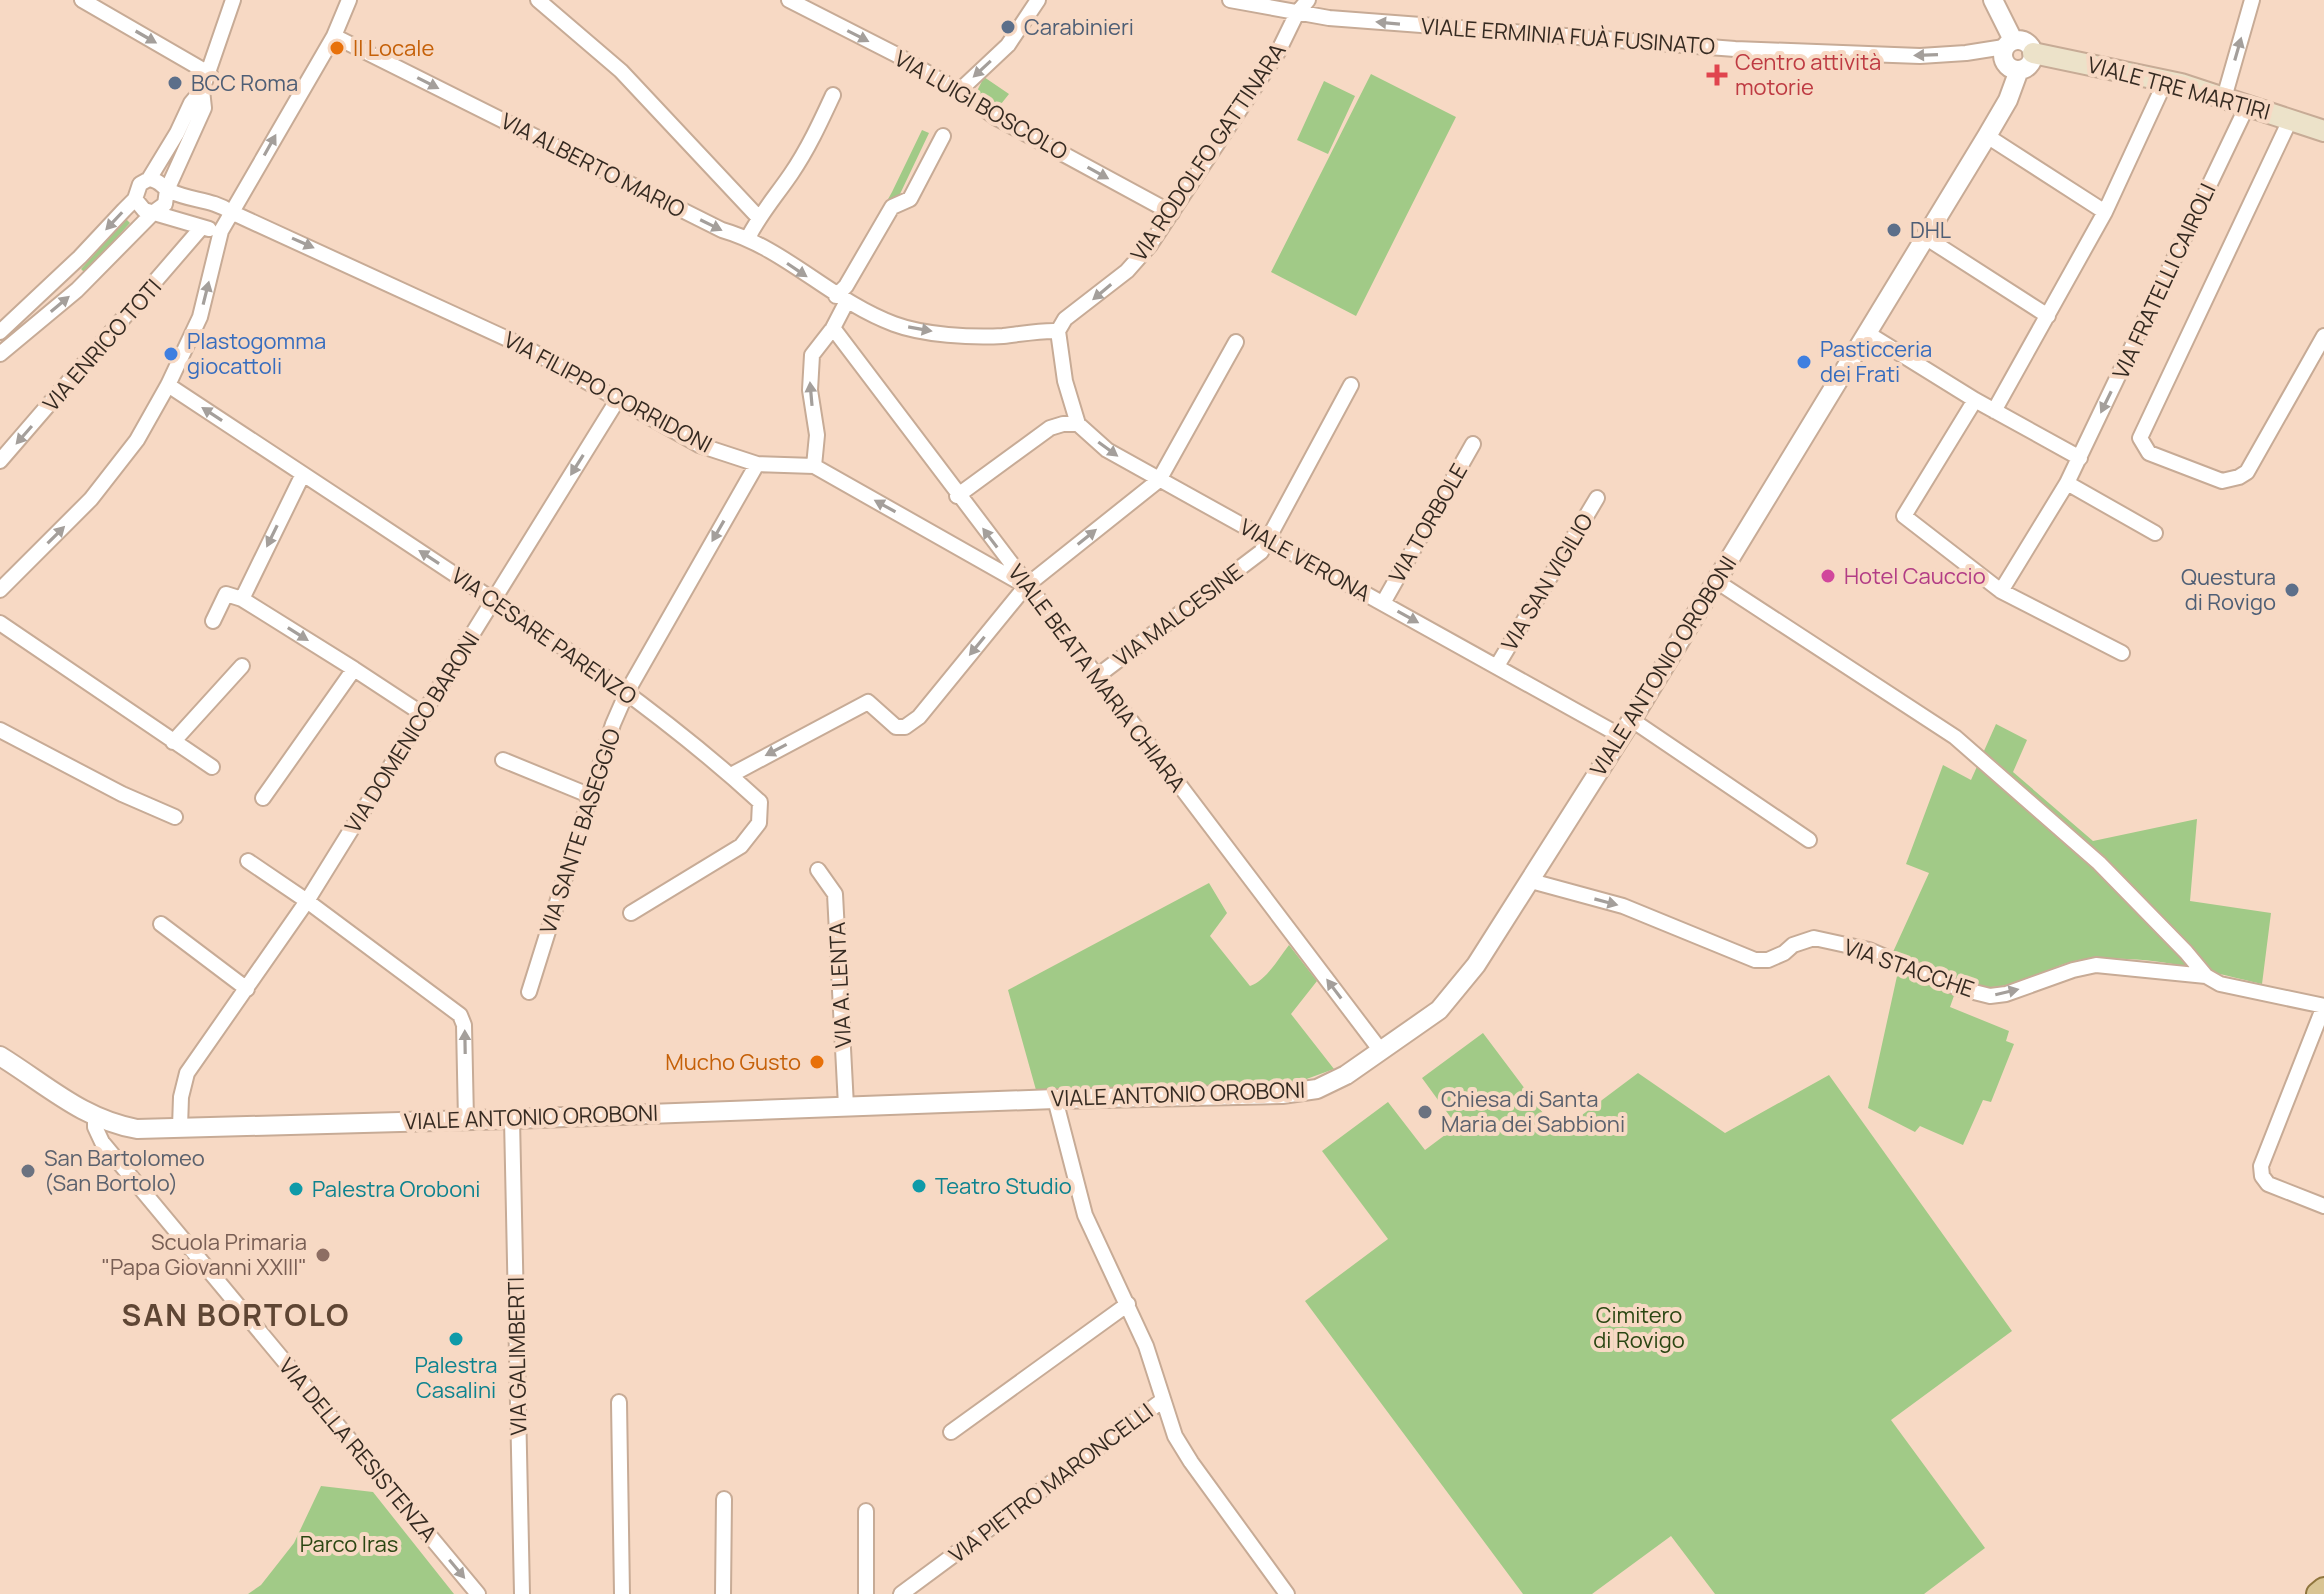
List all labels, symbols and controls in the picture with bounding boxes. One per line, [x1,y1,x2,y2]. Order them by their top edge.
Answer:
street label: VIALE ERMINIA FUÀ FUSINATO [1420,11,1716,61]
place label: Carabinieri [1024,12,1134,42]
one-way arrow [1375,16,1400,29]
marker: Carabinieri [999,18,1017,36]
one-way arrow [847,29,870,42]
one-way arrow [134,30,157,44]
place label: Il Locale [353,33,434,63]
one-way arrow [2232,36,2245,60]
street label: VIA RODOLFO GATTINARA [1124,37,1292,267]
marker: Il Locale [328,39,346,57]
street label: VIA LUIGI BOSCOLO [889,43,1073,167]
place label: Centro attività motorie [1735,47,1881,102]
one-way arrow [1913,48,1939,61]
street label: VIALE TRE MARTIRI [2084,49,2274,127]
one-way arrow [973,59,992,77]
marker: Centro attività motorie [1706,64,1728,86]
place label: BCC Roma [191,68,298,98]
marker: BCC Roma [166,74,184,92]
one-way arrow [417,76,440,90]
street label: VIA ALBERTO MARIO [496,106,690,224]
one-way arrow [263,133,277,156]
one-way arrow [1087,166,1109,180]
street label: VIA FRATELLI CAIROLI [2105,178,2223,384]
one-way arrow [106,211,124,230]
place label: DHL [1910,215,1951,245]
one-way arrow [699,218,722,231]
marker: DHL [1885,221,1903,239]
one-way arrow [291,237,314,250]
one-way arrow [787,262,808,277]
street label: VIA ENRICO TOTI [36,272,168,418]
one-way arrow [200,281,212,306]
one-way arrow [1092,283,1112,300]
one-way arrow [50,296,70,313]
street label: VIA FILIPPO CORRIDONI [499,324,717,460]
one-way arrow [907,324,932,336]
place label: Plastogomma giocattoli [187,326,326,381]
place label: Pasticceria dei Frati [1820,334,1932,389]
marker: Plastogomma giocattoli [162,345,180,363]
marker: Pasticceria dei Frati [1795,353,1813,371]
one-way arrow [805,381,818,406]
one-way arrow [2099,391,2113,414]
one-way arrow [201,407,223,422]
one-way arrow [15,425,33,444]
one-way arrow [1097,441,1118,456]
one-way arrow [570,454,584,476]
street label: VIA TORBOLE [1382,458,1474,588]
one-way arrow [874,499,896,513]
street label: VIA SAN VIGILIO [1494,508,1600,656]
street label: VIALE VERONA [1234,512,1376,608]
one-way arrow [711,520,725,542]
one-way arrow [266,525,279,548]
one-way arrow [46,526,64,545]
one-way arrow [982,527,998,548]
one-way arrow [1077,529,1097,546]
street label: VIALE ANTONIO OROBONI [1583,550,1743,782]
one-way arrow [418,551,440,565]
street label: VIA MALCESINE [1107,557,1249,673]
street label: VIALE BEATA MARIA CHIARA [1001,558,1193,798]
street label: VIA CESARE PARENZO [445,561,643,711]
place label: Hotel Cauccio [1844,561,1986,591]
place label: Questura di Rovigo [2181,562,2276,617]
marker: Hotel Cauccio [1819,567,1837,585]
marker: Questura di Rovigo [2283,581,2301,599]
one-way arrow [1396,610,1419,623]
street label: VIA DOMENICO BARONI [338,626,486,838]
one-way arrow [287,627,309,641]
one-way arrow [969,636,985,656]
street label: VIA SANTE BASEGGIO [533,725,627,937]
one-way arrow [765,743,787,757]
one-way arrow [1594,896,1619,908]
street label: VIA A. LENTA [822,921,858,1049]
street label: VIA STACCHE [1840,932,1978,1004]
one-way arrow [1326,979,1342,999]
one-way arrow [1994,985,2019,998]
one-way arrow [459,1029,471,1054]
place label: Mucho Gusto [665,1047,801,1077]
marker: Mucho Gusto [808,1053,826,1071]
street label: VIALE ANTONIO OROBONI [1050,1075,1306,1113]
place label: Chiesa di Santa Maria dei Sabbioni [1441,1084,1625,1139]
street label: VIALE ANTONIO OROBONI [403,1098,659,1136]
marker: Chiesa di Santa Maria dei Sabbioni [1416,1103,1434,1121]
place label: San Bartolomeo (San Bortolo) [44,1143,205,1198]
marker: San Bartolomeo (San Bortolo) [19,1162,37,1180]
place label: Teatro Studio [935,1171,1072,1201]
place label: Palestra Oroboni [312,1174,480,1204]
marker: Teatro Studio [910,1177,928,1195]
marker: Palestra Oroboni [287,1180,305,1198]
place label: Scuola Primaria "Papa Giovanni XXIII" [101,1227,307,1282]
marker: Scuola Primaria "Papa Giovanni XXIII" [314,1246,332,1264]
street label: VIA GALIMBERTI [501,1276,533,1436]
district label: SAN BORTOLO [121,1294,351,1335]
park label: Cimitero di Rovigo [1593,1300,1685,1355]
marker: Palestra Casalini [447,1330,465,1348]
place label: Palestra Casalini [414,1350,498,1405]
street label: VIA DELLA RESISTENZA [272,1352,444,1548]
street label: VIA PIETRO MARONCELLI [943,1396,1159,1570]
park label: Parco Iras [300,1529,398,1559]
one-way arrow [448,1559,465,1579]

